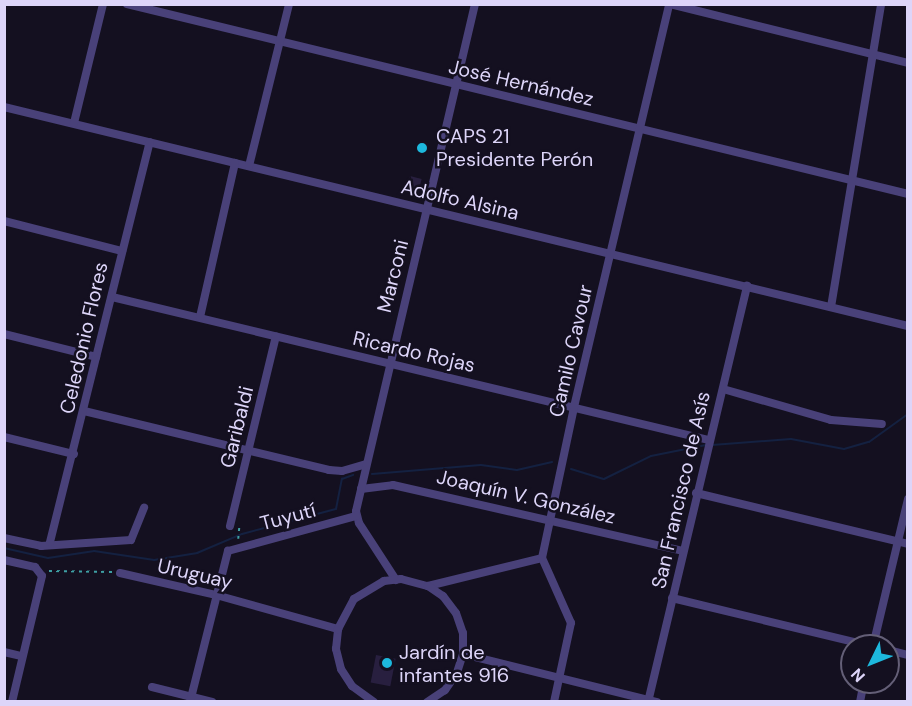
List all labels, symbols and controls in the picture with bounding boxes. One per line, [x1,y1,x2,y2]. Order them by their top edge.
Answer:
street label: José Hernández [446,55,596,111]
place label: CAPS 21 Presidente Perón [436,124,593,171]
marker: CAPS 21 Presidente Perón [413,139,431,157]
street label: Adolfo Alsina [399,175,521,225]
street label: Marconi [372,237,414,315]
street label: Celedonio Flores [55,260,113,416]
street label: Camilo Cavour [544,282,598,420]
street label: Ricardo Rojas [351,326,477,378]
street label: Garibaldi [215,384,259,470]
street label: San Francisco de Asís [647,389,715,591]
street label: Joaquín V. González [434,465,618,529]
street label: Tuyutí [258,498,318,536]
street label: Uruguay [155,554,235,594]
north arrow [840,634,900,694]
place label: Jardín de infantes 916 [399,640,509,687]
marker: Jardín de infantes 916 [380,656,394,670]
text: N [846,664,870,687]

